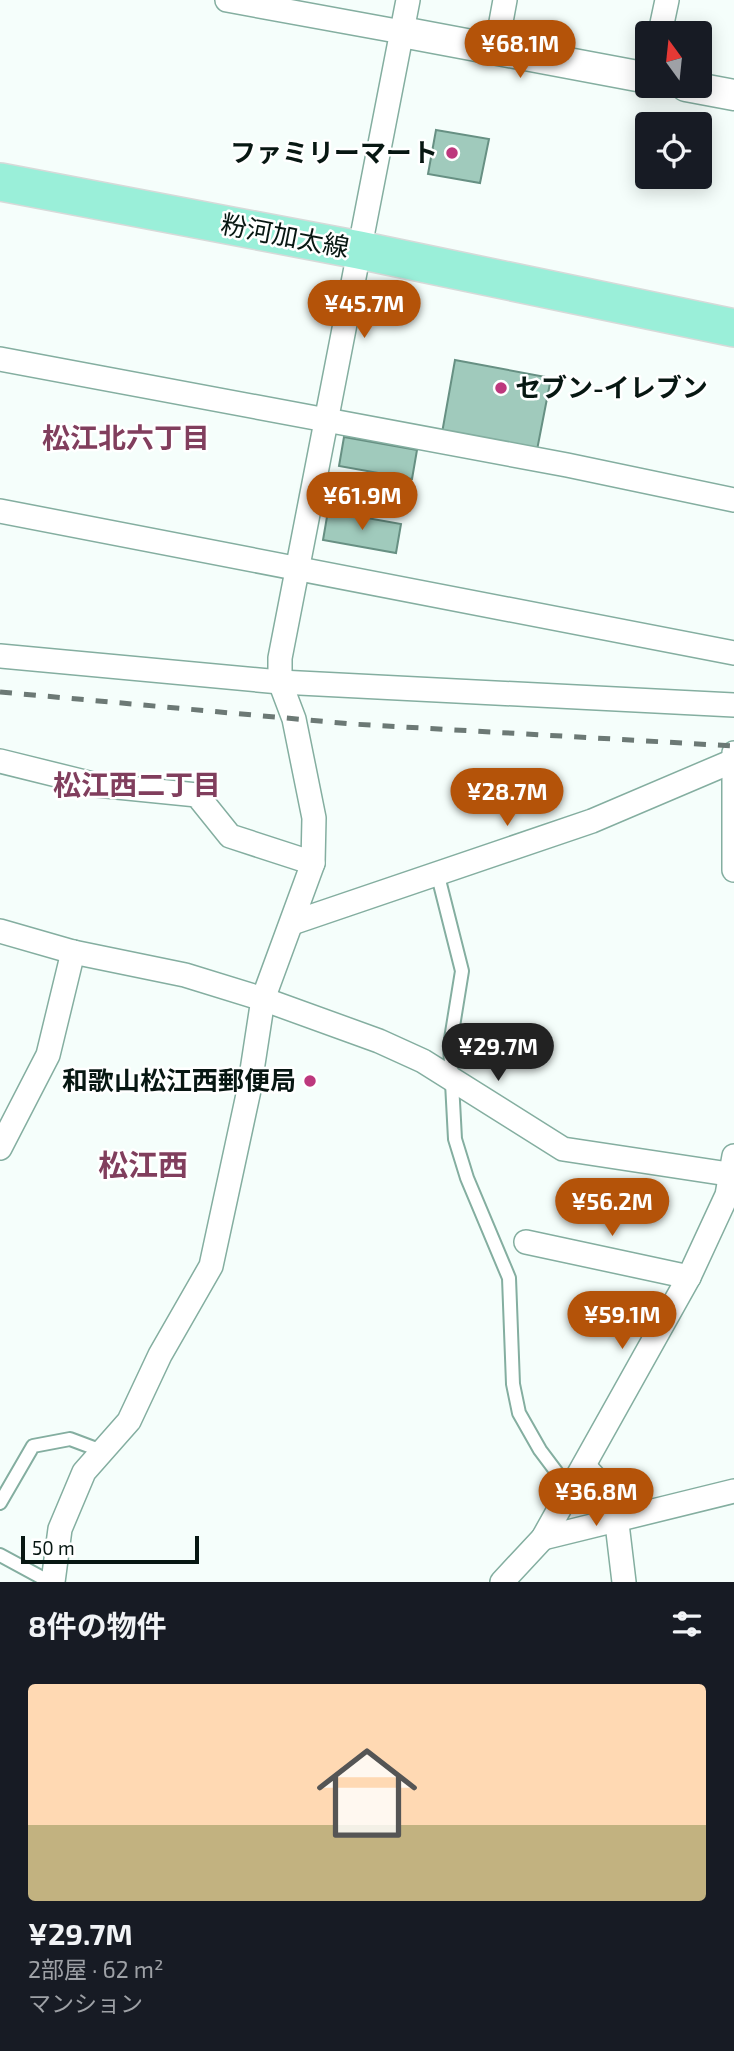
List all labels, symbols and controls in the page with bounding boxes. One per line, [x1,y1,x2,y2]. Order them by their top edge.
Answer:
pin: ¥68.1M [463,20,577,80]
north arrow [635,21,712,98]
map controls [635,21,712,189]
text: ¥68.1M [481,29,559,57]
button: locate [635,112,712,189]
place label: ファミリーマート [230,136,438,167]
marker: ファミリーマート [444,145,460,161]
street label: 粉河加太線 [219,207,352,262]
pin: ¥45.7M [307,280,421,340]
text: ¥45.7M [324,289,404,317]
place label: セブン-イレブン [515,371,708,402]
marker: セブン-イレブン [493,380,509,396]
district label: 松江北六丁目 [42,420,210,454]
pin: ¥61.9M [305,472,419,532]
text: ¥61.9M [322,481,402,509]
district label: 松江西二丁目 [53,767,221,801]
pin: ¥28.7M [450,768,564,828]
text: ¥28.7M [466,777,548,805]
pin: ¥29.7M [441,1024,555,1083]
text: ¥29.7M [458,1032,538,1060]
place label: 和歌山松江西郵便局 [62,1064,296,1095]
marker: 和歌山松江西郵便局 [302,1073,318,1089]
district label: 松江西 [98,1146,188,1182]
pin: ¥56.2M [555,1178,669,1238]
text: ¥56.2M [571,1187,653,1215]
pin: ¥59.1M [565,1292,679,1351]
text: ¥59.1M [583,1300,661,1328]
pin: ¥36.8M [539,1468,653,1528]
text: ¥36.8M [555,1477,637,1505]
scale bar [21,1533,200,1565]
text: 50 m [32,1536,75,1559]
icon: filters [668,1605,706,1643]
text: 8件の物件 [28,1607,167,1643]
icon: home [304,1730,430,1856]
text: ¥29.7M [28,1915,133,1951]
text: 2部屋 · 62 m² [28,1955,164,1983]
text: マンション [28,1989,143,2017]

